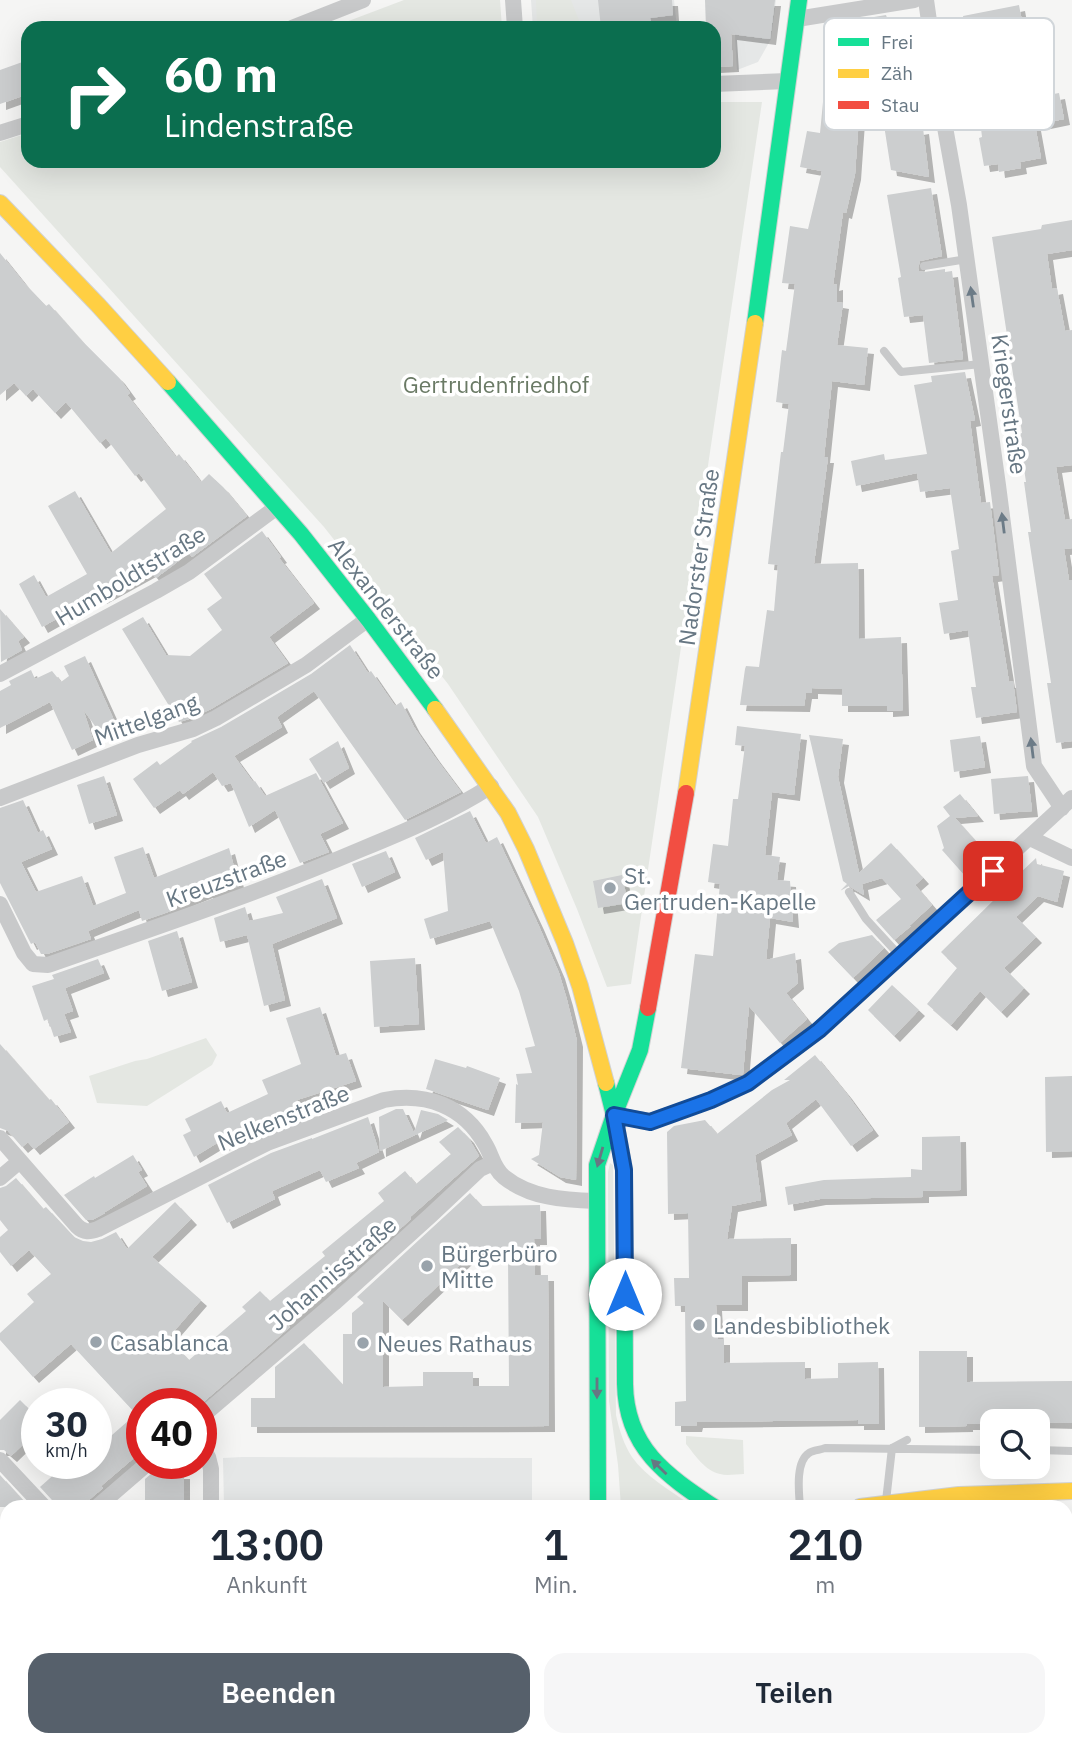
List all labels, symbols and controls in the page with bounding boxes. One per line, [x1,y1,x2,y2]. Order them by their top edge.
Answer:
legend [824,18,1054,130]
text: Frei [881,30,913,54]
text: 60 m [164,42,278,105]
icon: right [49,49,140,140]
text: Zäh [881,61,913,85]
text: Stau [881,93,920,117]
text: Lindenstraße [164,104,354,146]
one-way arrow [966,286,977,308]
street label: Kriegerstraße [985,332,1035,476]
park label: Gertrudenfriedhof [403,369,589,399]
street label: Nadorster Straße [671,467,725,647]
one-way arrow [997,512,1008,534]
street label: Humboldtstraße [49,518,211,632]
street label: Alexanderstraße [322,531,452,685]
street label: Mittelgang [90,686,202,752]
one-way arrow [1026,737,1037,759]
pin [963,841,1023,901]
street label: Kreuzstraße [162,842,290,914]
icon: arrive [974,852,1012,890]
place label: St. Gertruden-Kapelle [624,860,816,916]
marker: St. Gertruden-Kapelle [602,880,618,896]
street label: Nelkenstraße [213,1077,353,1157]
one-way arrow [595,1146,605,1167]
street label: Johannisstraße [262,1209,402,1337]
place label: Bürgerbüro Mitte [441,1238,558,1294]
position arrow [588,1257,662,1331]
marker: Bürgerbüro Mitte [419,1258,435,1274]
place label: Landesbibliothek [713,1310,890,1340]
marker: Landesbibliothek [691,1317,707,1333]
place label: Casablanca [110,1327,229,1357]
place label: Neues Rathaus [377,1328,533,1358]
marker: Casablanca [88,1334,104,1350]
marker: Neues Rathaus [355,1335,371,1351]
one-way arrow [591,1377,603,1399]
speed limit sign: 40 [126,1388,217,1479]
text: 30 [45,1401,88,1447]
map controls [980,1409,1050,1479]
button: search [980,1409,1050,1479]
text: km/h [45,1439,88,1462]
one-way arrow [651,1459,668,1475]
text: 13:00 [210,1517,324,1572]
text: 1 [543,1517,568,1572]
text: 210 [788,1517,863,1572]
text: Ankunft [226,1569,308,1599]
text: Min. [534,1569,578,1599]
text: m [815,1569,835,1599]
button: Beenden [28,1653,530,1733]
button: Teilen [544,1653,1045,1733]

